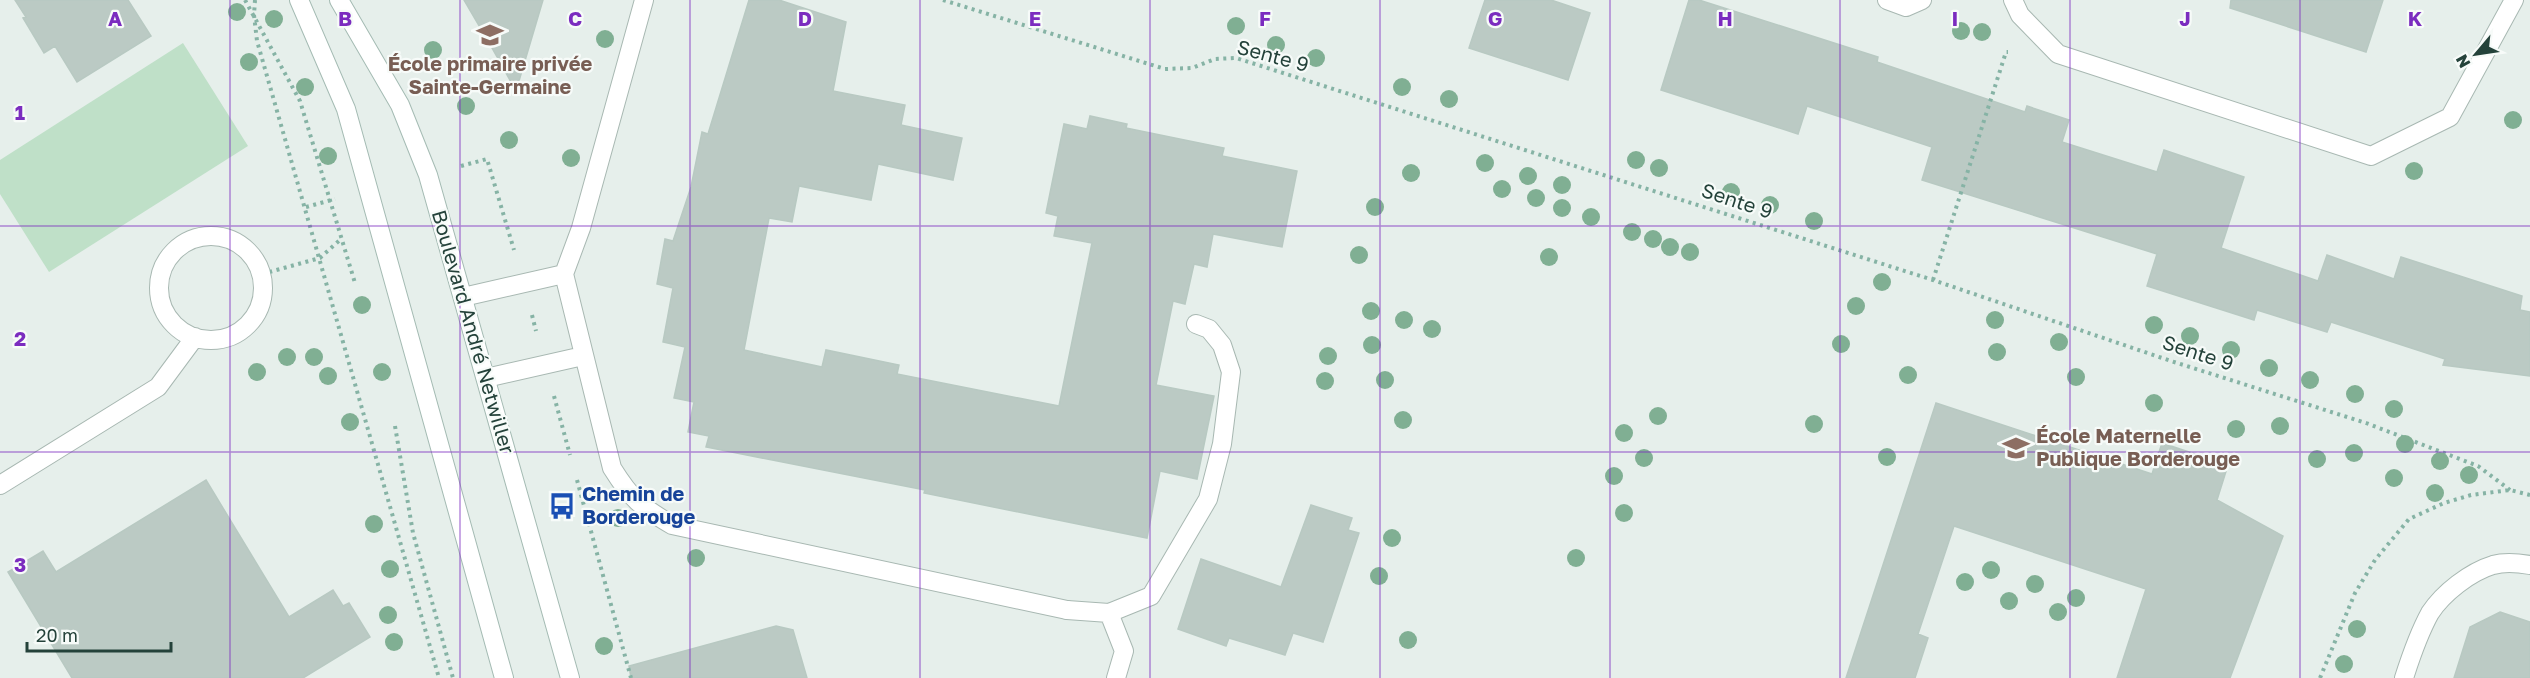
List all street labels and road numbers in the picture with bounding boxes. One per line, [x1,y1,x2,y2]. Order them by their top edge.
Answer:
street label: Sente 9 [1235,34,1312,76]
street label: Sente 9 [1699,177,1776,223]
street label: Boulevard André Netwiller [428,207,520,457]
street label: Sente 9 [2160,329,2237,375]

